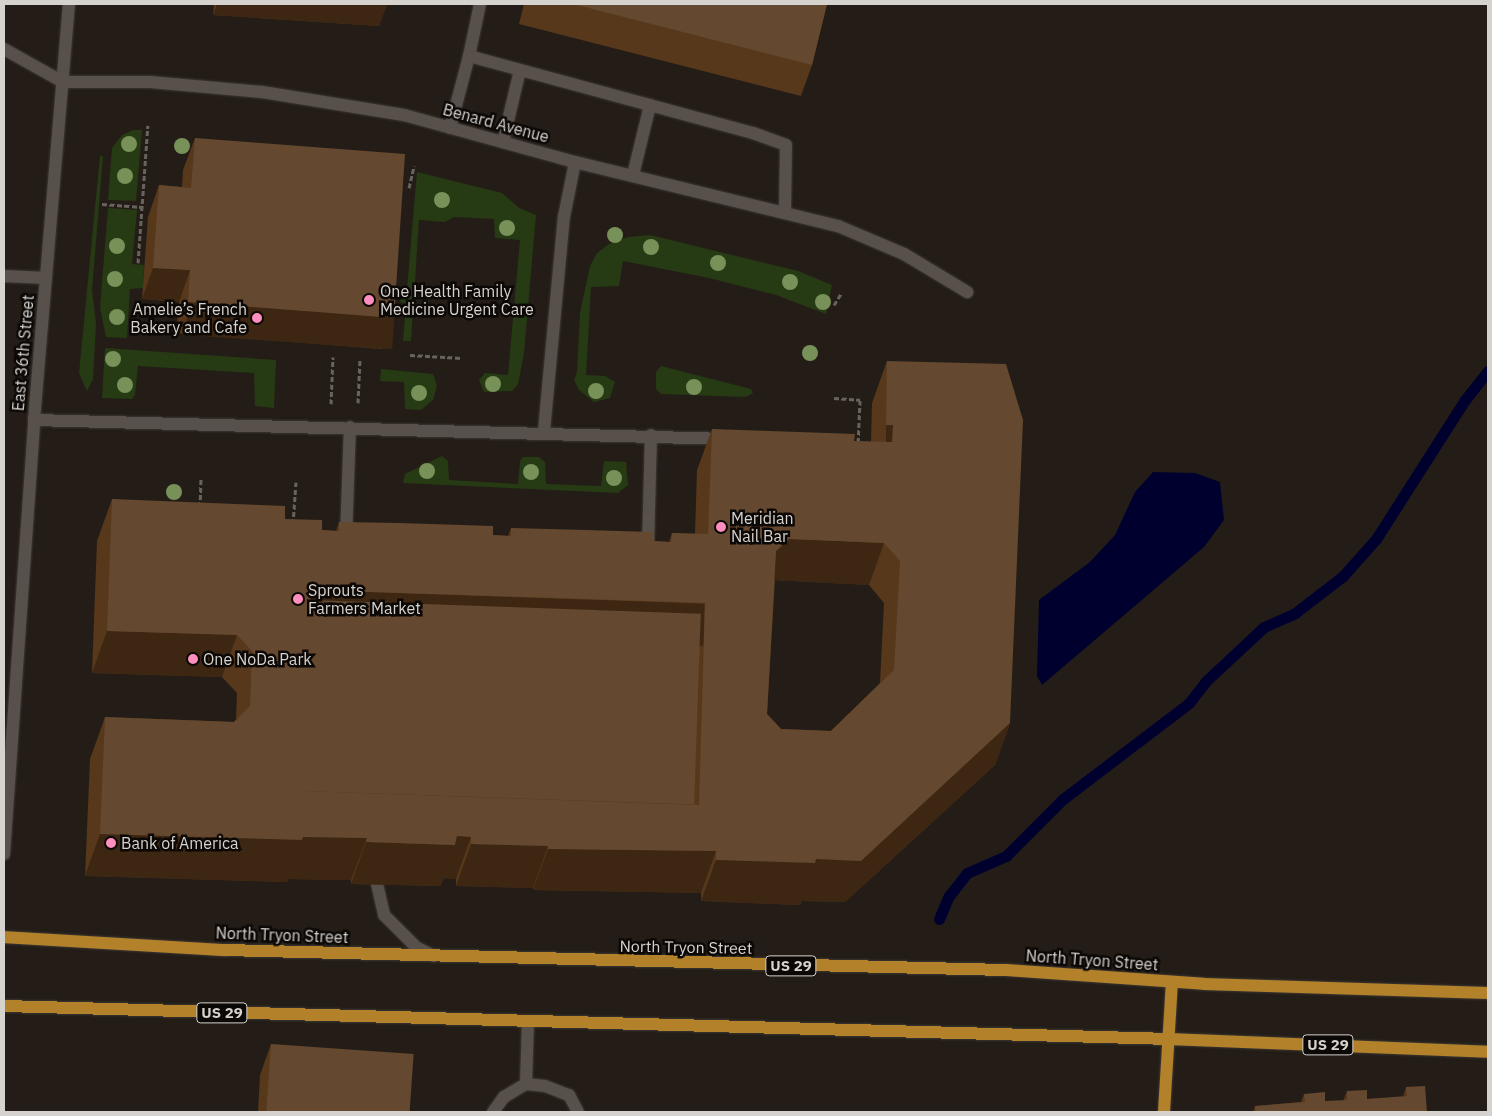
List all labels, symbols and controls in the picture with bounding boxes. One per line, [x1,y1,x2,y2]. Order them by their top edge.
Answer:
street label: Benard Avenue [441,100,551,146]
place label: One Health Family Medicine Urgent Care [380,281,534,319]
marker: One Health Family Medicine Urgent Care [362,293,376,307]
street label: East 36th Street [8,294,38,412]
place label: Amelie’s French Bakery and Cafe [130,299,247,337]
marker: Amelie’s French Bakery and Cafe [251,312,263,324]
place label: Meridian Nail Bar [731,508,794,546]
marker: Meridian Nail Bar [715,521,727,533]
place label: Sprouts Farmers Market [308,580,421,618]
marker: Sprouts Farmers Market [292,593,304,605]
place label: One NoDa Park [203,649,312,669]
marker: One NoDa Park [187,653,199,665]
place label: Bank of America [121,833,239,853]
marker: Bank of America [105,837,117,849]
street label: North Tryon Street [215,923,349,947]
street label: North Tryon Street [619,936,753,958]
street label: North Tryon Street [1025,946,1159,974]
road number: US 29 [765,954,817,978]
road number: US 29 [196,1000,248,1026]
road number: US 29 [1302,1032,1354,1058]

